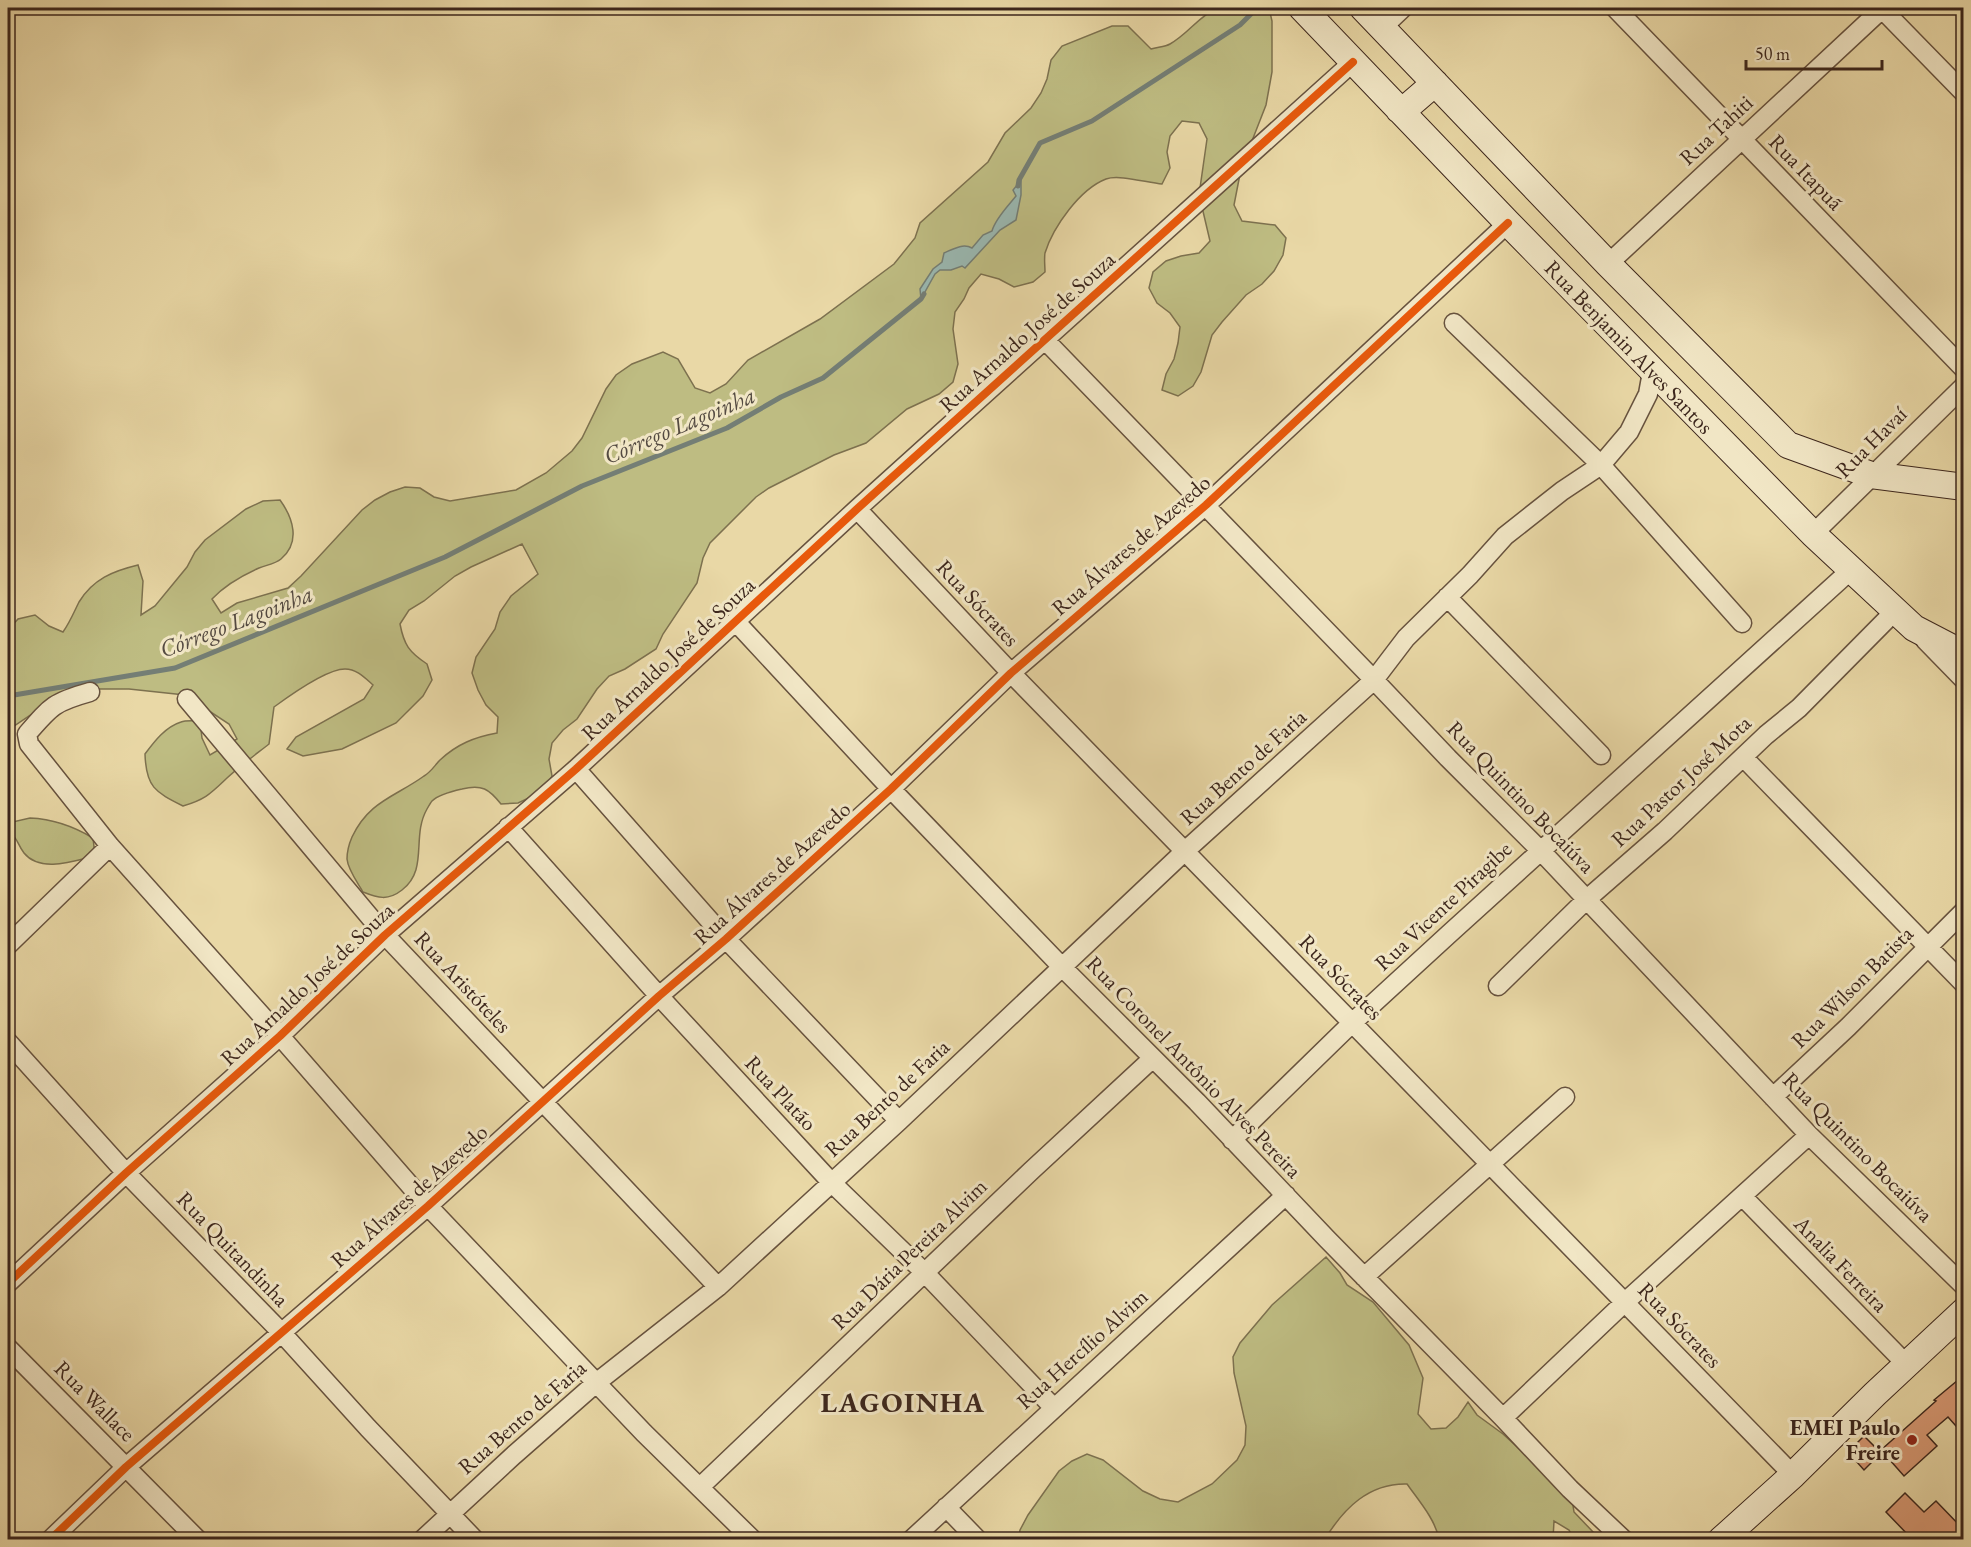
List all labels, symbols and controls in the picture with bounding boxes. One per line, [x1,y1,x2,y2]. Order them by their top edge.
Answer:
scale bar [1746,33,1882,71]
text: 50 m [1755,42,1790,65]
street label: Rua Tahiti [1673,88,1759,172]
street label: Rua Itapuã [1762,128,1850,217]
street label: Rua Arnaldo José de Souza [933,245,1121,419]
street label: Rua Benjamin Alves Santos [1538,254,1720,440]
water label: Córrego Lagoinha [598,379,760,471]
street label: Rua Havaí [1829,399,1914,484]
street label: Rua Álvares de Azevedo [1045,468,1217,622]
street label: Rua Sócrates [930,553,1026,653]
street label: Rua Arnaldo José de Souza [575,571,761,747]
water label: Córrego Lagoinha [155,578,317,664]
street label: Rua Bento de Faria [1174,702,1313,832]
street label: Rua Pastor José Mota [1605,708,1757,853]
street label: Rua Quintino Bocaiúva [1441,715,1602,880]
street label: Rua Álvares de Azevedo [687,795,857,951]
street label: Rua Vicente Piragibe [1368,835,1518,977]
street label: Rua Arnaldo José de Souza [214,896,400,1072]
street label: Rua Wilson Batista [1785,919,1920,1054]
street label: Rua Aristóteles [408,925,518,1039]
street label: Rua Sócrates [1293,928,1389,1026]
street label: Rua Coronel Antônio Alves Pereira [1080,949,1308,1185]
street label: Rua Bento de Faria [818,1032,956,1163]
street label: Rua Platão [739,1049,823,1137]
street label: Rua Quintino Bocaiúva [1777,1066,1940,1229]
street label: Rua Álvares de Azevedo [324,1118,494,1274]
street label: Rua Dária Pereira Alvim [825,1172,993,1336]
street label: Rua Quitandinha [171,1185,296,1313]
street label: Analia Ferreira [1787,1209,1894,1319]
street label: Rua Sócrates [1632,1276,1728,1374]
street label: Rua Hercílio Alvim [1010,1282,1154,1416]
street label: Rua Bento de Faria [452,1353,592,1481]
street label: Rua Wallace [48,1354,142,1448]
district label: LAGOINHA [821,1384,985,1420]
place label: EMEI Paulo Freire [1790,1413,1900,1467]
marker: EMEI Paulo Freire [1905,1433,1919,1447]

